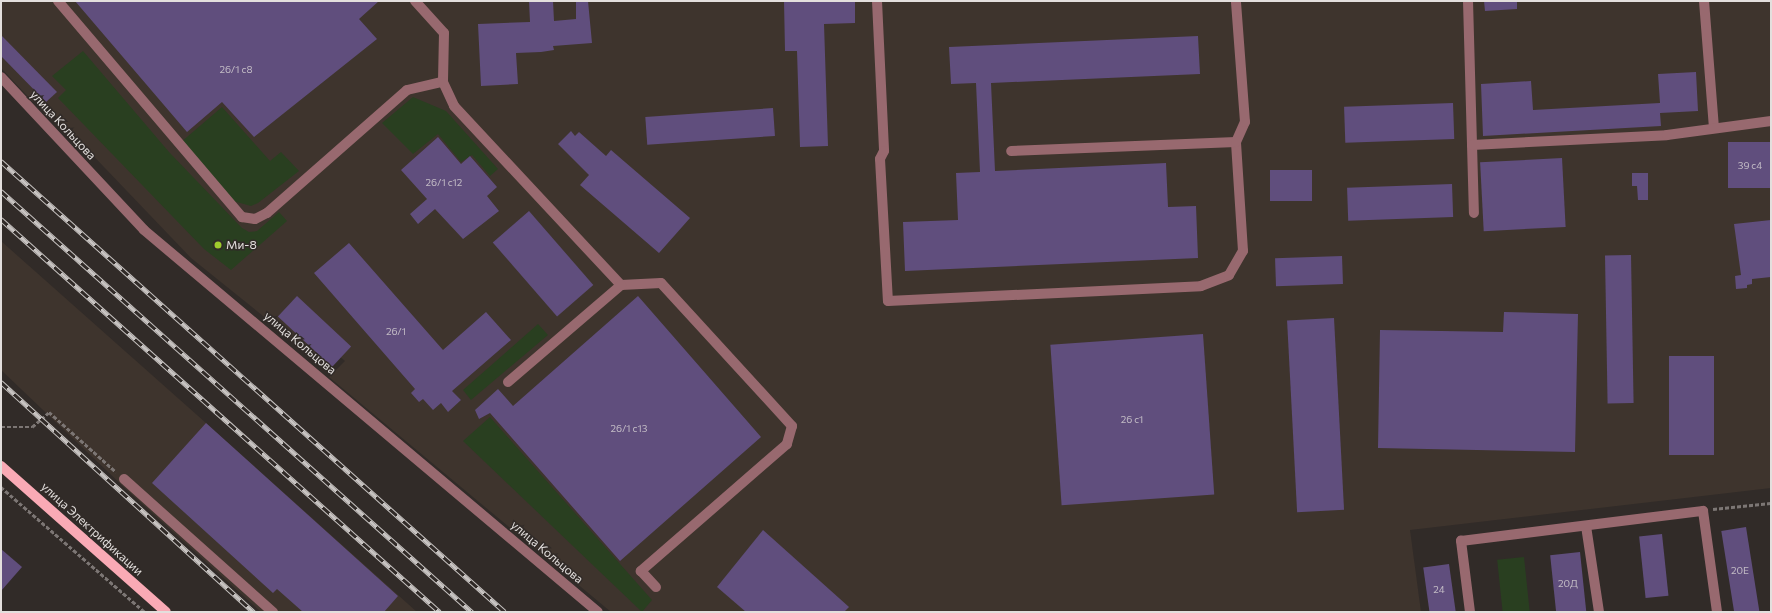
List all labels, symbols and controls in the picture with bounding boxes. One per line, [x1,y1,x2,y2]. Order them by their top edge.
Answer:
house number: 26/1 с8 [219,64,253,76]
street label: улица Кольцова [27,87,99,163]
house number: 39 c4 [1738,160,1762,172]
house number: 26/1 с12 [426,177,462,189]
place label: Ми-8 [226,238,257,252]
marker: Ми-8 [213,240,223,250]
street label: улица Кольцова [261,309,339,377]
house number: 26/1 [386,326,406,338]
house number: 26 с1 [1121,414,1143,426]
house number: 26/1 с13 [611,423,647,435]
street label: улица Электрификации [38,479,146,579]
street label: улица Кольцова [508,518,586,586]
house number: 20Е [1731,565,1749,577]
house number: 20Д [1558,578,1578,590]
house number: 24 [1433,584,1445,596]

